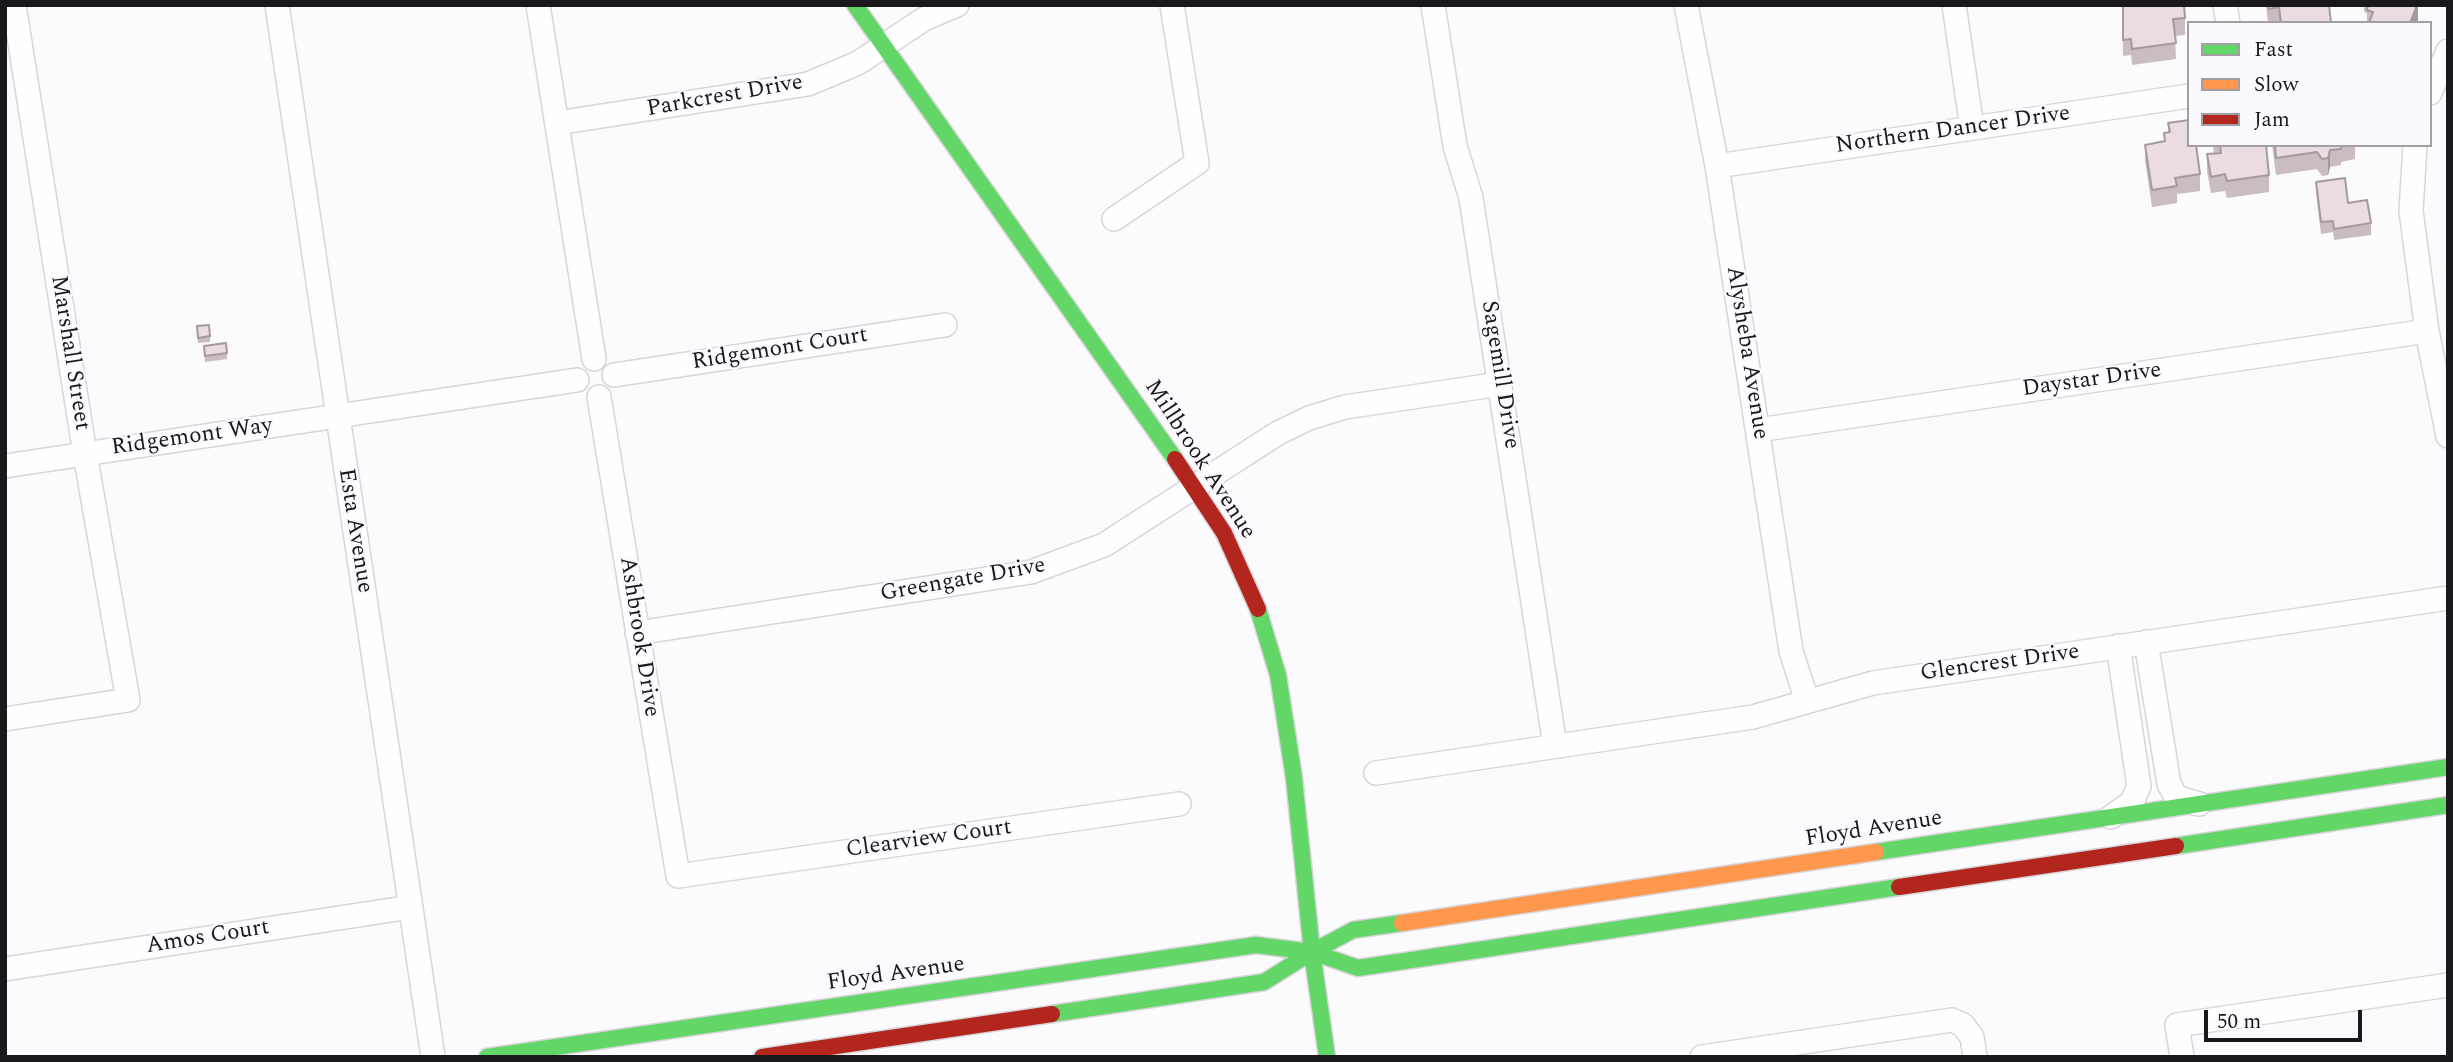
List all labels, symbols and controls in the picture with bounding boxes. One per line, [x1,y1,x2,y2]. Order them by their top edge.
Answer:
legend [2187,21,2432,147]
text: Fast [2254,34,2293,66]
text: Slow [2254,69,2298,101]
street label: Parkcrest Drive [645,70,805,124]
street label: Northern Dancer Drive [1834,101,2072,161]
text: Jam [2254,104,2290,136]
street label: Alysheba Avenue [1719,264,1773,442]
street label: Marshall Street [43,274,95,432]
street label: Sagemill Drive [1474,299,1524,451]
street label: Ridgemont Court [690,322,870,378]
street label: Daystar Drive [2021,358,2163,404]
street label: Millbrook Avenue [1137,375,1261,545]
street label: Ridgemont Way [110,413,274,463]
street label: Esta Avenue [331,467,377,595]
street label: Greengate Drive [878,553,1048,609]
street label: Ashbrook Drive [612,555,664,719]
street label: Glencrest Drive [1919,639,2081,689]
street label: Floyd Avenue [1803,806,1945,854]
street label: Clearview Court [844,815,1014,865]
street label: Amos Court [144,915,272,961]
street label: Floyd Avenue [826,952,966,998]
scale bar [2208,996,2366,1040]
text: 50 m [2217,1006,2261,1038]

